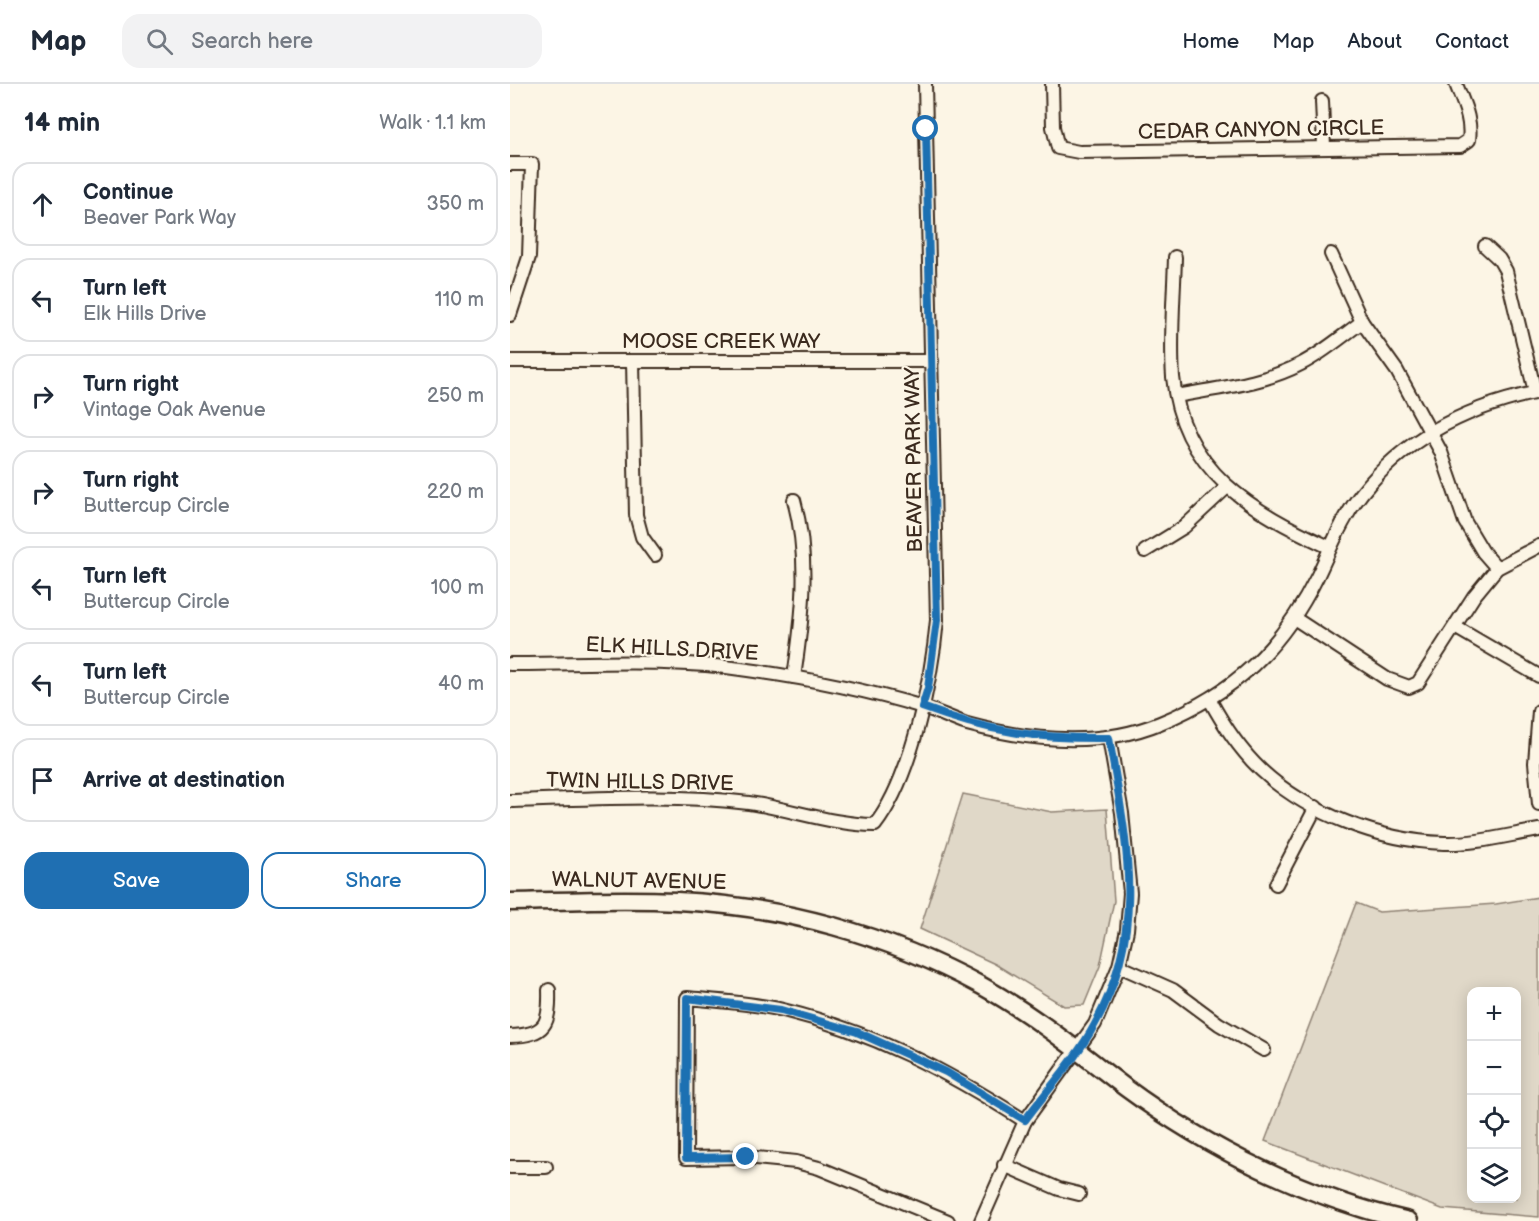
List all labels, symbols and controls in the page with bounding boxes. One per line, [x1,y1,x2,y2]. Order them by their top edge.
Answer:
search box [122,14,542,68]
text: Map [30,25,86,58]
icon: search [143,25,176,58]
text: Search here [191,28,313,55]
text: Home [1182,29,1239,54]
text: Map [1272,29,1314,54]
text: About [1347,29,1402,54]
text: Contact [1435,29,1509,54]
text: 14 min [24,108,100,139]
text: Walk · 1.1 km [379,111,486,135]
route start [912,115,938,141]
street label: CEDAR CANYON CIRCLE [1138,115,1384,145]
text: Continue [83,179,173,206]
icon: ahead [26,188,59,221]
text: 350 m [427,192,484,216]
text: Beaver Park Way [83,206,236,230]
text: Turn left [83,275,167,302]
icon: left [26,284,59,317]
text: 110 m [435,288,484,312]
text: Elk Hills Drive [83,302,206,326]
street label: MOOSE CREEK WAY [622,329,821,354]
street label: BEAVER PARK WAY [900,366,928,553]
text: Turn right [83,371,179,398]
icon: right [26,380,59,413]
text: 250 m [427,384,484,408]
text: Vintage Oak Avenue [83,398,266,422]
text: Turn right [83,467,179,494]
icon: right [26,476,59,509]
text: 220 m [427,480,484,504]
text: Buttercup Circle [83,494,230,518]
text: Turn left [83,563,167,590]
icon: left [26,572,59,605]
text: 100 m [431,576,484,600]
text: Buttercup Circle [83,590,230,614]
street label: ELK HILLS DRIVE [585,632,759,666]
text: Turn left [83,659,167,686]
icon: left [26,668,59,701]
text: 40 m [438,672,484,696]
text: Buttercup Circle [83,686,230,710]
icon: arrive [26,764,59,797]
text: Arrive at destination [83,767,285,794]
street label: TWIN HILLS DRIVE [546,768,734,796]
button: Save [24,852,249,909]
button: Share [261,852,486,909]
street label: WALNUT AVENUE [551,867,727,895]
map controls [1467,987,1521,1203]
button: + [1467,987,1521,1041]
button: − [1467,1041,1521,1095]
button: locate [1467,1095,1521,1149]
route end [732,1143,758,1169]
button: layers [1467,1149,1521,1203]

